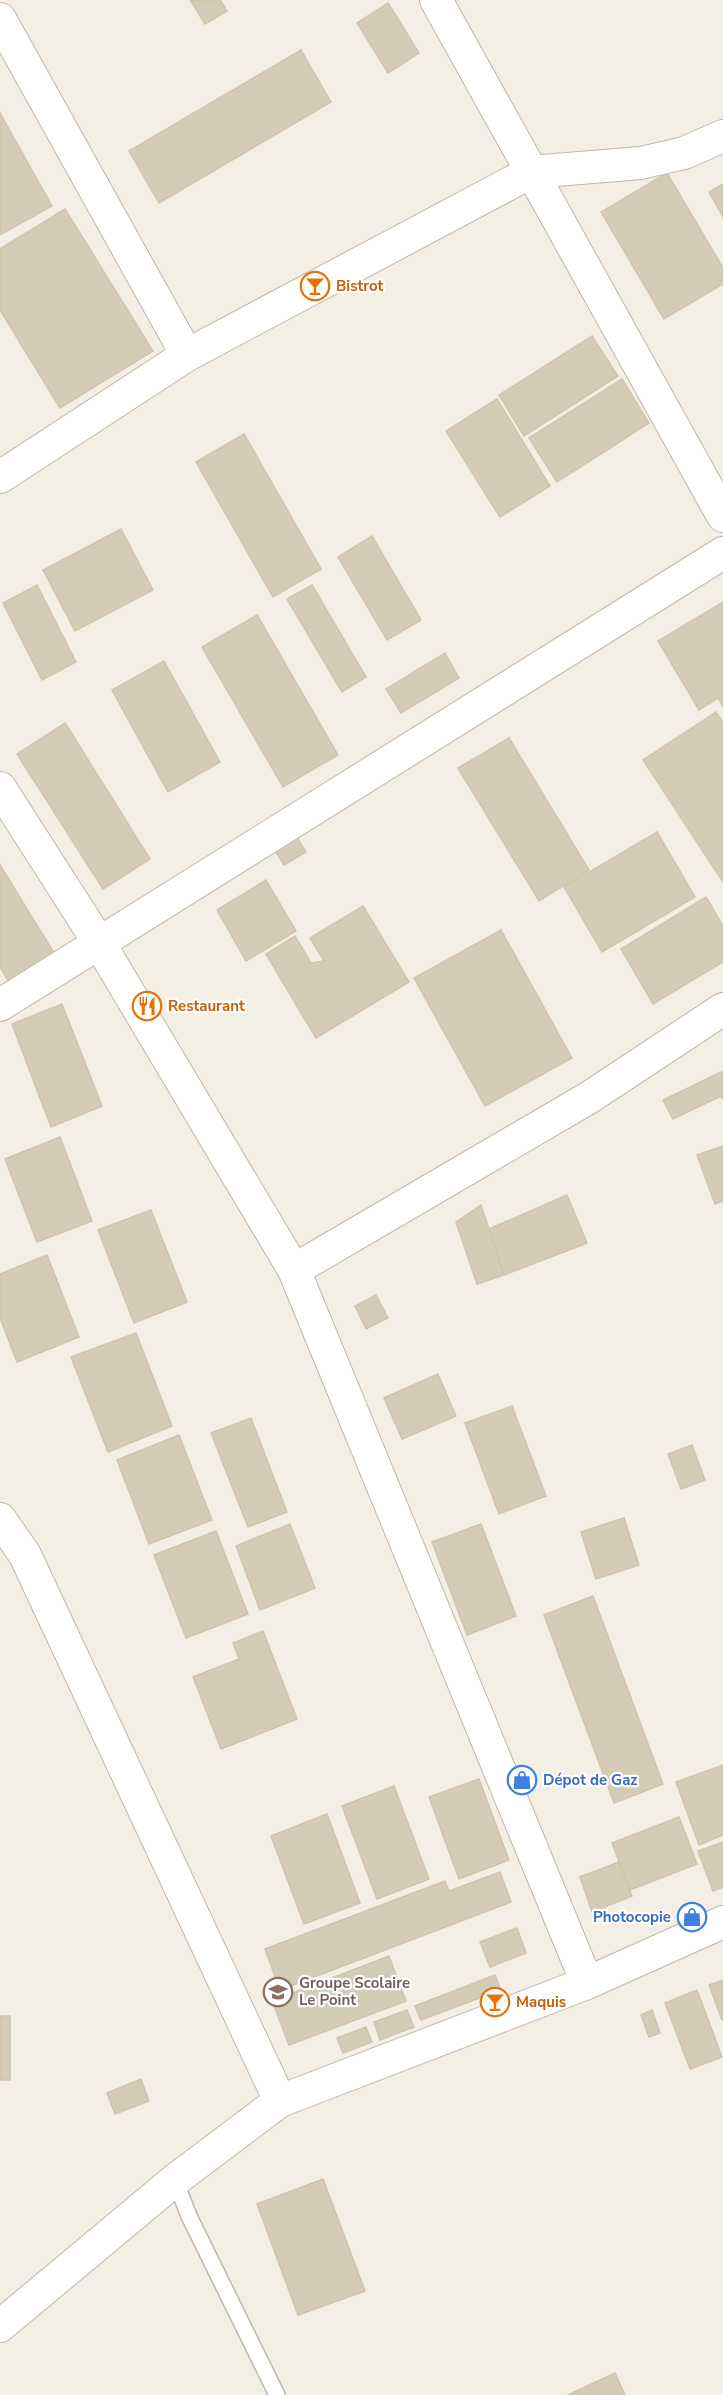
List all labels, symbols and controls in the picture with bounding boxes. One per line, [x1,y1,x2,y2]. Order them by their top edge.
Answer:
bar icon: Bistrot [299,270,331,302]
place label: Bistrot [336,276,383,296]
restaurant icon: Restaurant [131,990,163,1022]
place label: Restaurant [168,996,245,1016]
shop icon: Dépot de Gaz [506,1764,538,1796]
place label: Dépot de Gaz [543,1770,637,1790]
shop icon: Photocopie [676,1901,708,1933]
place label: Photocopie [593,1907,671,1927]
place label: Groupe Scolaire Le Point [299,1973,410,2010]
school or university icon: Groupe Scolaire Le Point [262,1976,294,2008]
bar icon: Maquis [479,1986,511,2018]
place label: Maquis [516,1992,566,2012]

